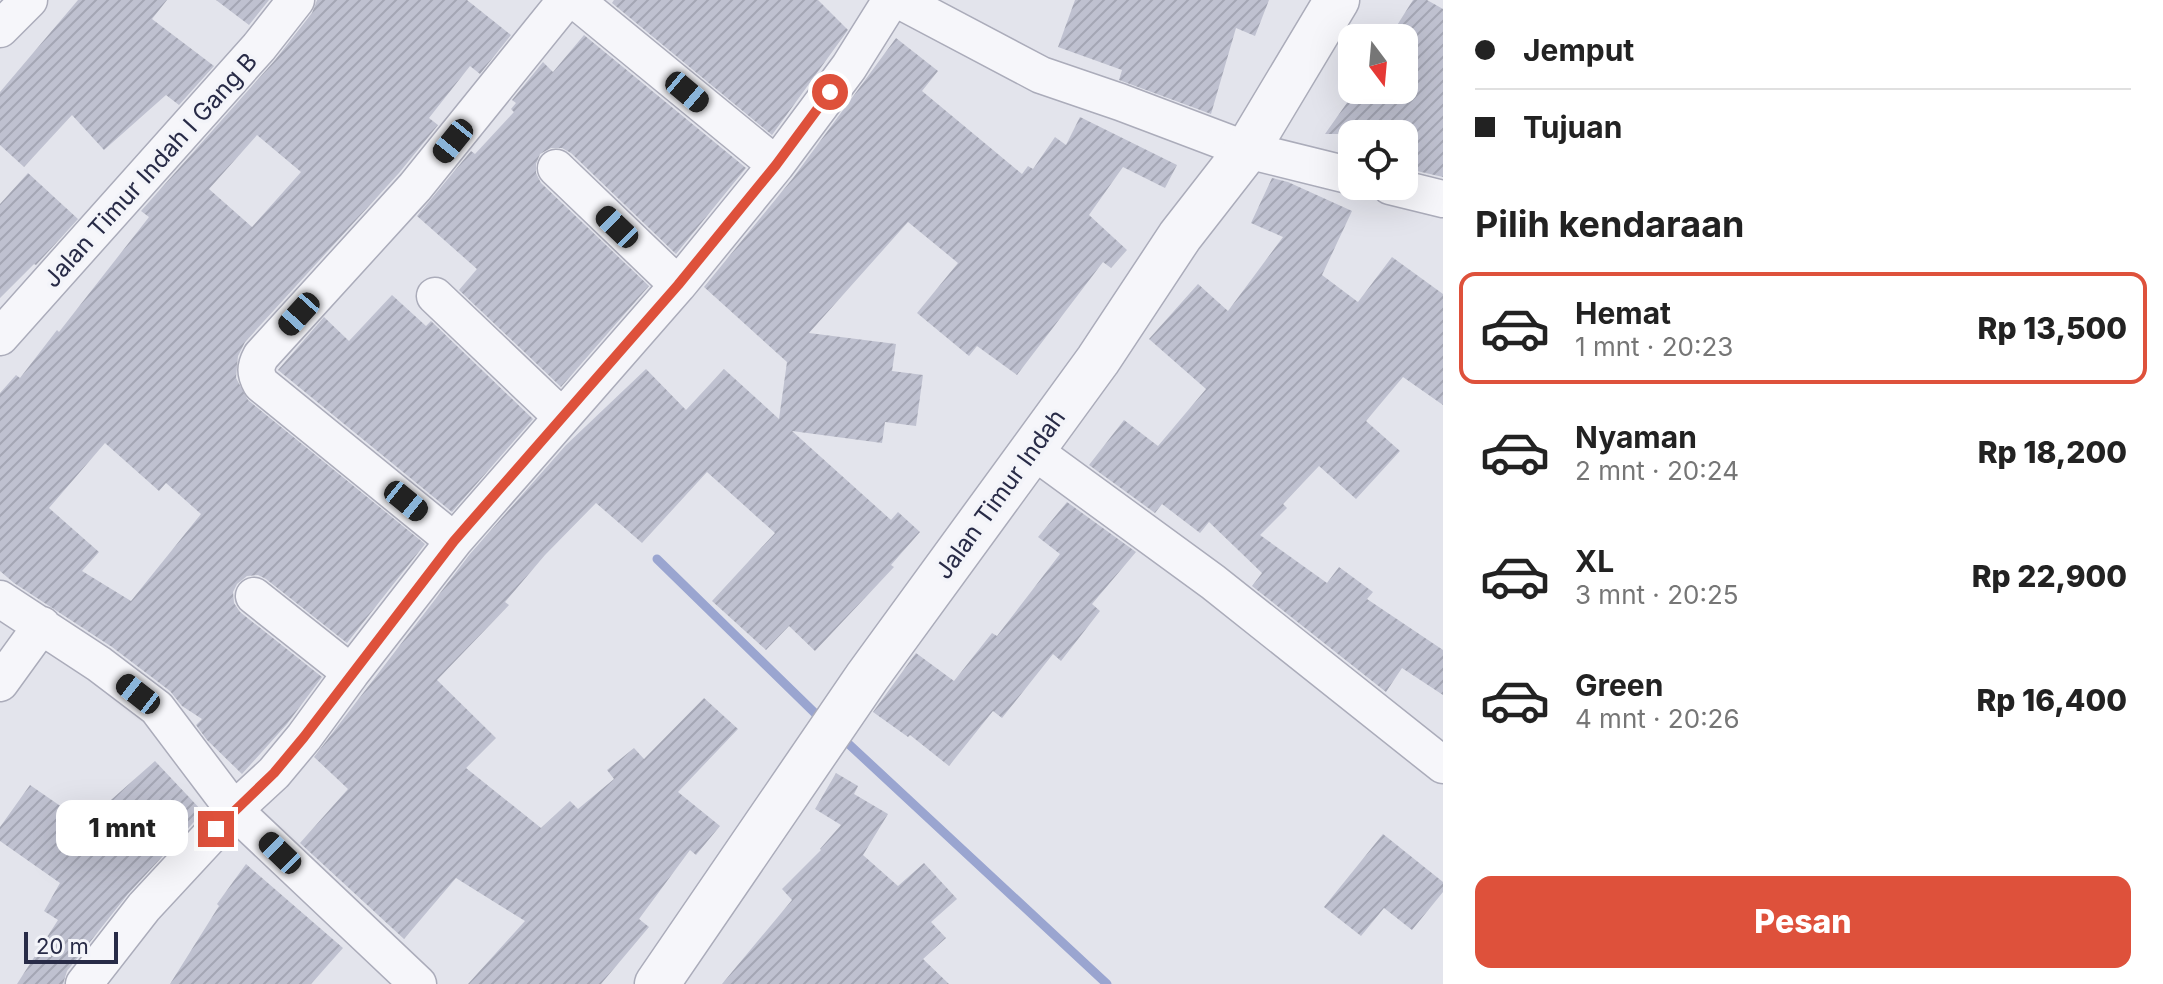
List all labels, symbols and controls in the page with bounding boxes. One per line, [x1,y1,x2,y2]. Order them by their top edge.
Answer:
north arrow [1338,24,1418,104]
map controls [1338,24,1418,200]
text: Jemput [1523,32,1634,68]
street label: Jalan Timur Indah I Gang B [37,47,263,293]
car [661,67,713,117]
route start [812,74,848,110]
text: Tujuan [1523,109,1622,145]
car [429,115,477,167]
button: locate [1338,120,1418,200]
car [591,202,643,252]
text: Pilih kendaraan [1475,202,1744,246]
car [274,288,324,340]
icon: car [1479,292,1551,364]
text: Hemat [1575,295,1671,331]
text: Rp 13,500 [1978,310,2127,346]
text: 1 mnt · 20:23 [1575,331,1733,362]
street label: Jalan Timur Indah [929,403,1071,585]
icon: car [1479,416,1551,488]
text: Nyaman [1575,419,1697,455]
text: Rp 18,200 [1978,434,2127,470]
text: 2 mnt · 20:24 [1575,455,1739,486]
car [380,477,432,525]
icon: car [1479,540,1551,612]
text: XL [1575,543,1614,579]
text: Rp 22,900 [1972,558,2127,594]
text: 3 mnt · 20:25 [1575,579,1739,610]
icon: car [1479,664,1551,736]
text: Green [1575,667,1663,703]
car [112,670,164,718]
text: Rp 16,400 [1976,682,2127,718]
text: 4 mnt · 20:26 [1575,703,1740,734]
callout: 1 mnt [56,801,188,857]
route end [198,811,234,847]
text: 1 mnt [88,812,156,843]
car [254,828,306,878]
button: Pesan [1475,876,2131,968]
scale bar [24,928,118,964]
text: 20 m [36,933,89,959]

